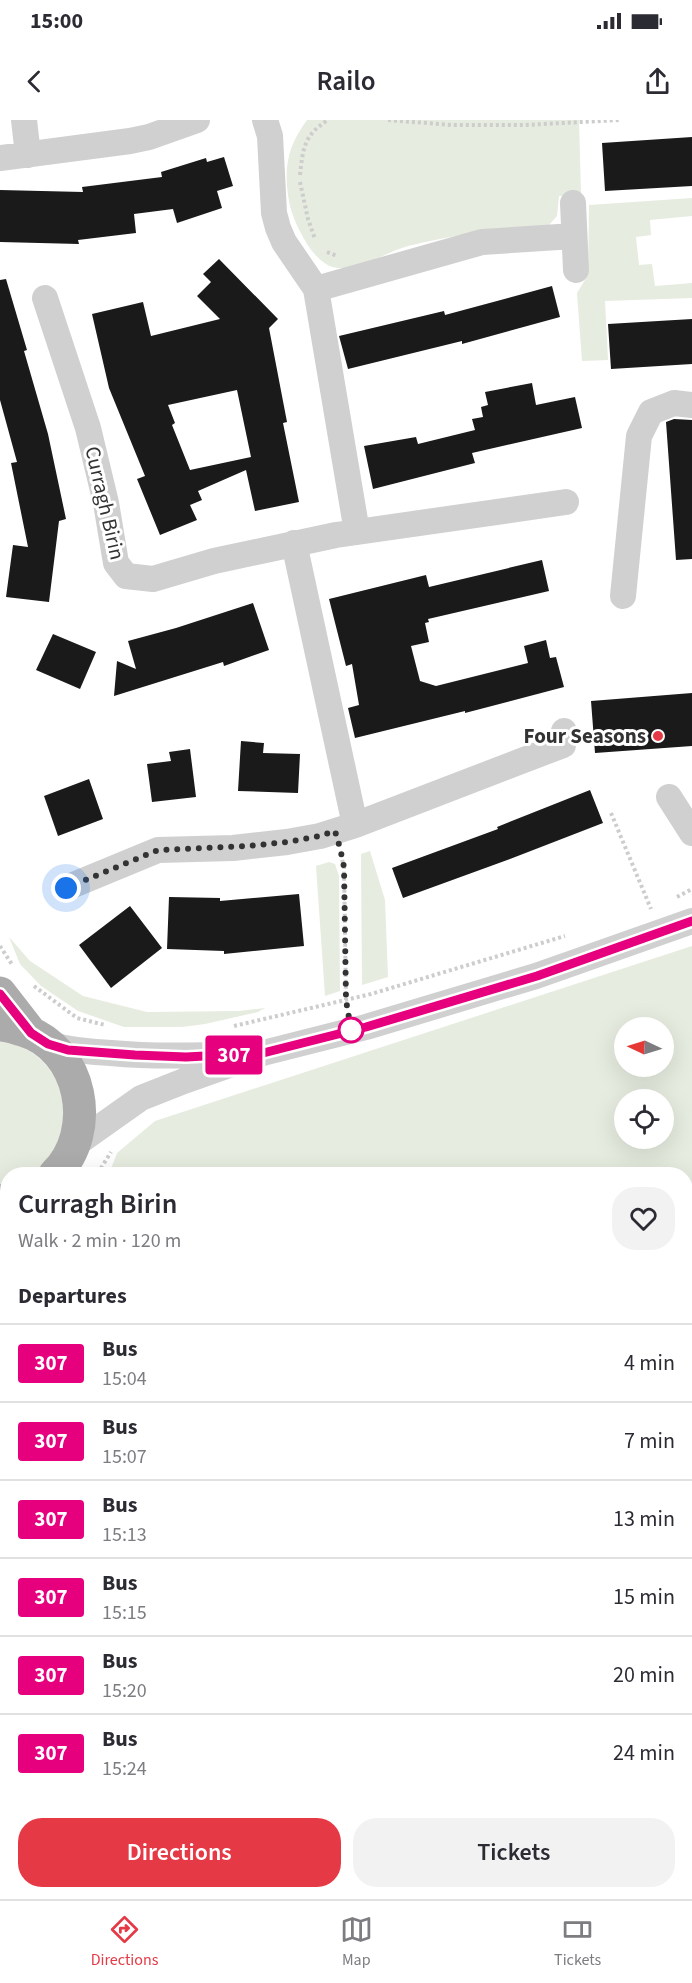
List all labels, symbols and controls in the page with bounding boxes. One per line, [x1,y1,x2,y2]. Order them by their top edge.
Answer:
text: 15:00 [30,5,83,37]
text: Railo [317,62,375,101]
icon: back [18,65,51,98]
icon: share [641,65,674,98]
street label: Curragh Birin [77,443,133,563]
place label: Four Seasons [524,721,646,751]
marker: Four Seasons [651,729,665,743]
your location [51,873,81,903]
unlabelled marker [338,1017,364,1043]
north arrow [614,1017,674,1077]
map controls [614,1017,674,1149]
line badge: 307 [200,1036,268,1074]
text: 307 [217,1040,251,1070]
button: locate [614,1089,674,1149]
text: Curragh Birin [18,1184,177,1224]
button: heart [612,1187,675,1250]
text: Walk · 2 min · 120 m [18,1227,181,1255]
text: Departures [18,1280,127,1312]
text: Bus [102,1333,138,1365]
text: 4 min [624,1347,675,1379]
text: 307 [34,1348,68,1378]
text: 15:04 [102,1365,147,1393]
text: Bus [102,1411,138,1443]
text: 7 min [624,1425,675,1457]
text: 307 [34,1426,68,1456]
text: 15:07 [102,1443,147,1471]
text: Bus [102,1489,138,1521]
text: 13 min [613,1503,675,1535]
text: 307 [34,1504,68,1534]
text: 15:13 [102,1521,147,1549]
text: Bus [102,1567,138,1599]
text: 15 min [613,1581,675,1613]
text: 307 [34,1582,68,1612]
text: 15:15 [102,1599,147,1627]
text: Bus [102,1645,138,1677]
text: 20 min [613,1659,675,1691]
text: 307 [34,1660,68,1690]
text: 15:20 [102,1677,147,1705]
text: Bus [102,1723,138,1755]
text: 24 min [613,1737,675,1769]
text: 307 [34,1738,68,1768]
text: 15:24 [102,1755,147,1783]
button: Directions [18,1818,341,1887]
button: Tickets [353,1818,675,1887]
tab: Directions [91,1913,158,1971]
tab: Map [340,1913,373,1971]
tab: Tickets [554,1913,601,1971]

